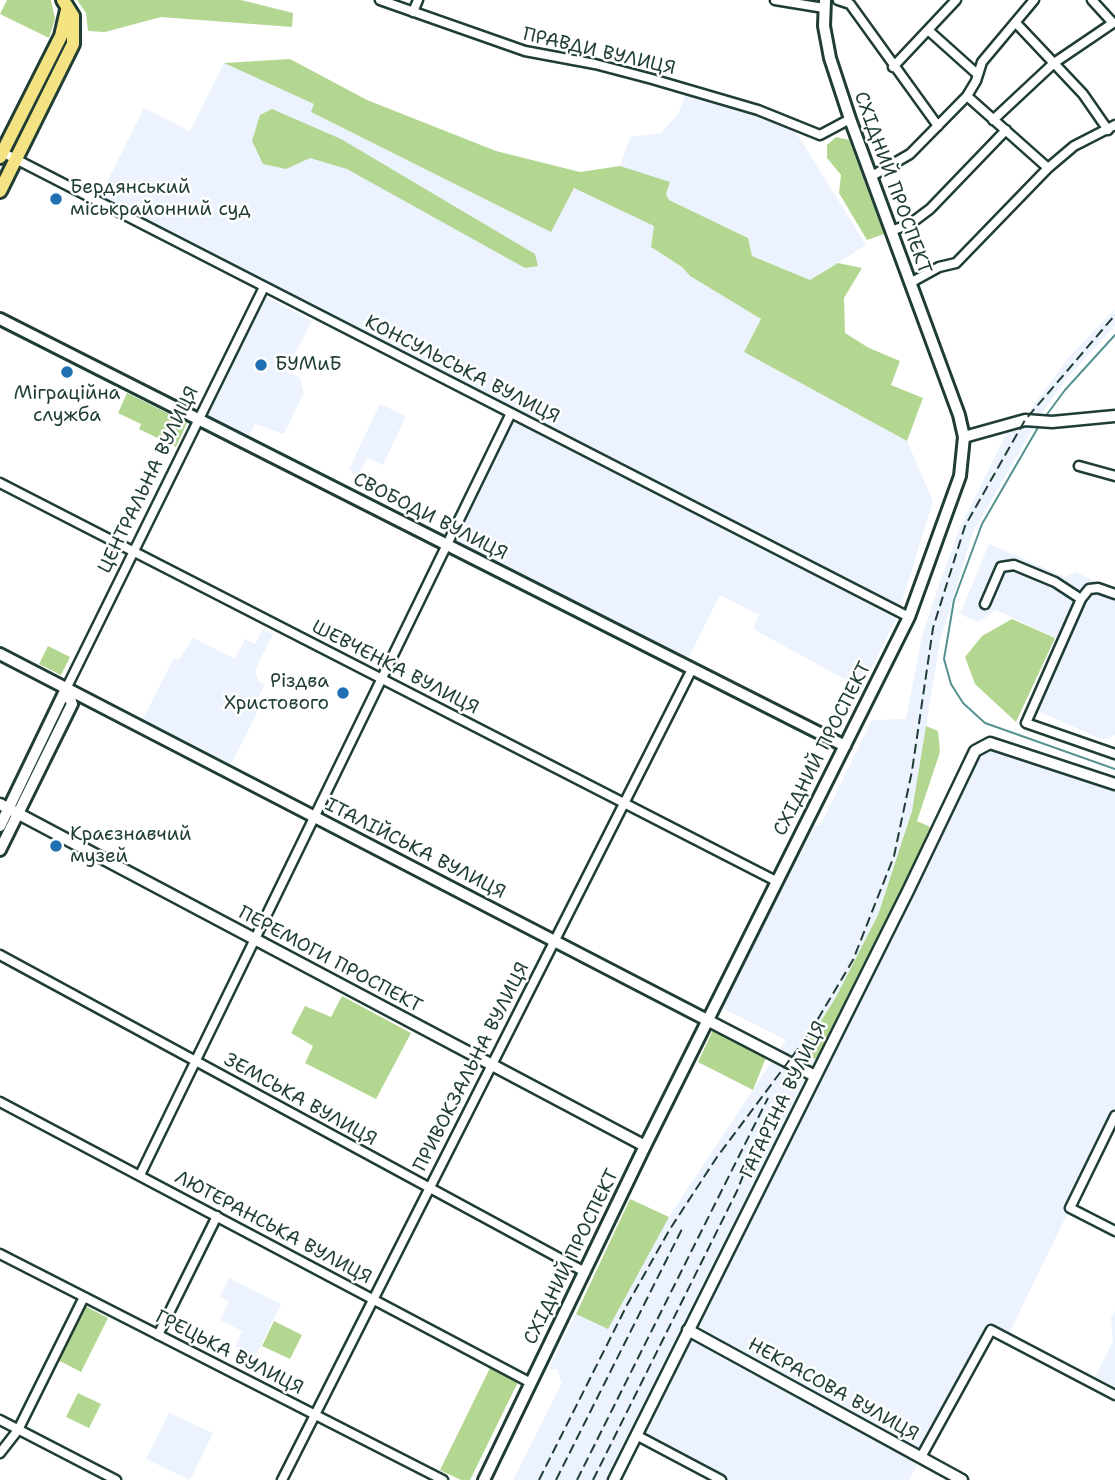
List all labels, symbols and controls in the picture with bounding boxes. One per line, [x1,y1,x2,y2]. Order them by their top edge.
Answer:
street label: ПРАВДИ ВУЛИЦЯ [521,23,677,81]
street label: СХІДНИЙ ПРОСПЕКТ [848,89,936,277]
place label: Бердянський міськрайонний суд [70,177,251,221]
marker: Бердянський міськрайонний суд [48,191,64,207]
street label: КОНСУЛЬСЬКА ВУЛИЦЯ [361,311,563,429]
place label: БУМиБ [275,354,342,376]
marker: БУМиБ [253,357,269,373]
marker: Міграційна служба [59,364,75,380]
place label: Міграційна служба [14,383,120,427]
street label: ЦЕНТРАЛЬНА ВУЛИЦЯ [94,383,204,577]
street label: СВОБОДИ ВУЛИЦЯ [349,468,511,566]
street label: ШЕВЧЕНКА ВУЛИЦЯ [308,616,482,720]
street label: СХІДНИЙ ПРОСПЕКТ [769,658,877,840]
place label: Різдва Христового [224,671,329,715]
marker: Різдва Христового [335,685,351,701]
street label: ІТАЛІЙСЬКА ВУЛИЦЯ [321,794,509,904]
place label: Краєзнавчий музей [70,824,191,868]
marker: Краєзнавчий музей [48,838,64,854]
street label: ПЕРЕМОГИ ПРОСПЕКТ [234,902,426,1018]
street label: ПРИВОКЗАЛЬНА ВУЛИЦЯ [409,959,535,1175]
street label: ГАГАРІНА ВУЛИЦЯ [736,1018,832,1182]
street label: ЗЕМСЬКА ВУЛИЦЯ [220,1049,380,1151]
street label: СХІДНИЙ ПРОСПЕКТ [520,1165,624,1349]
street label: ЛЮТЕРАНСЬКА ВУЛИЦЯ [171,1166,375,1290]
street label: ГРЕЦЬКА ВУЛИЦЯ [151,1306,307,1400]
street label: НЕКРАСОВА ВУЛИЦЯ [744,1334,922,1446]

